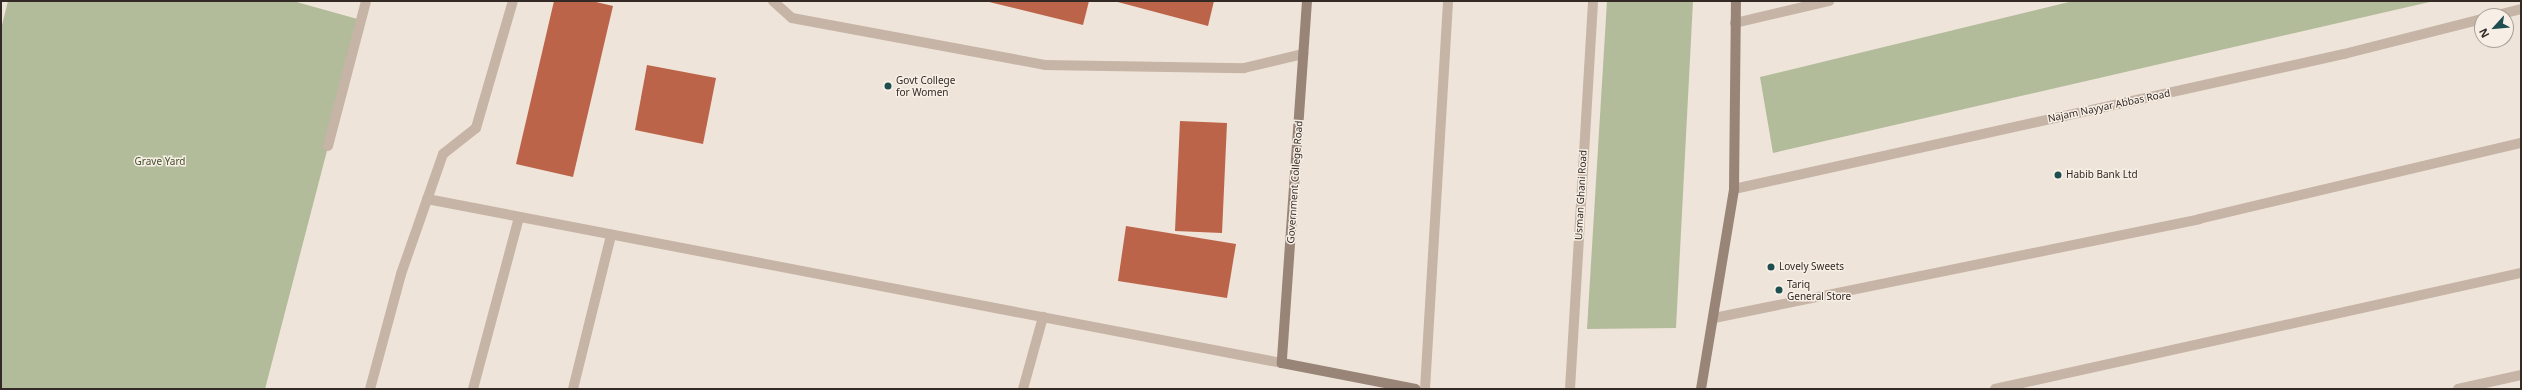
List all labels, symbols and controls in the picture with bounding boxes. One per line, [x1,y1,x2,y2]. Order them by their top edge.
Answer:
north arrow [2474,8,2514,48]
text: N [2475,26,2492,41]
place label: Govt College for Women [896,74,955,98]
marker: Govt College for Women [883,81,893,91]
street label: Najam Nayyar Abbas Road [2047,87,2171,125]
street label: Government College Road [1285,120,1305,244]
street label: Usman Ghani Road [1573,150,1589,240]
park label: Grave Yard [135,156,185,168]
place label: Habib Bank Ltd [2066,169,2138,181]
marker: Habib Bank Ltd [2053,170,2063,180]
place label: Lovely Sweets [1779,261,1844,273]
marker: Lovely Sweets [1766,262,1776,272]
place label: Tariq General Store [1787,278,1851,302]
marker: Tariq General Store [1774,285,1784,295]

